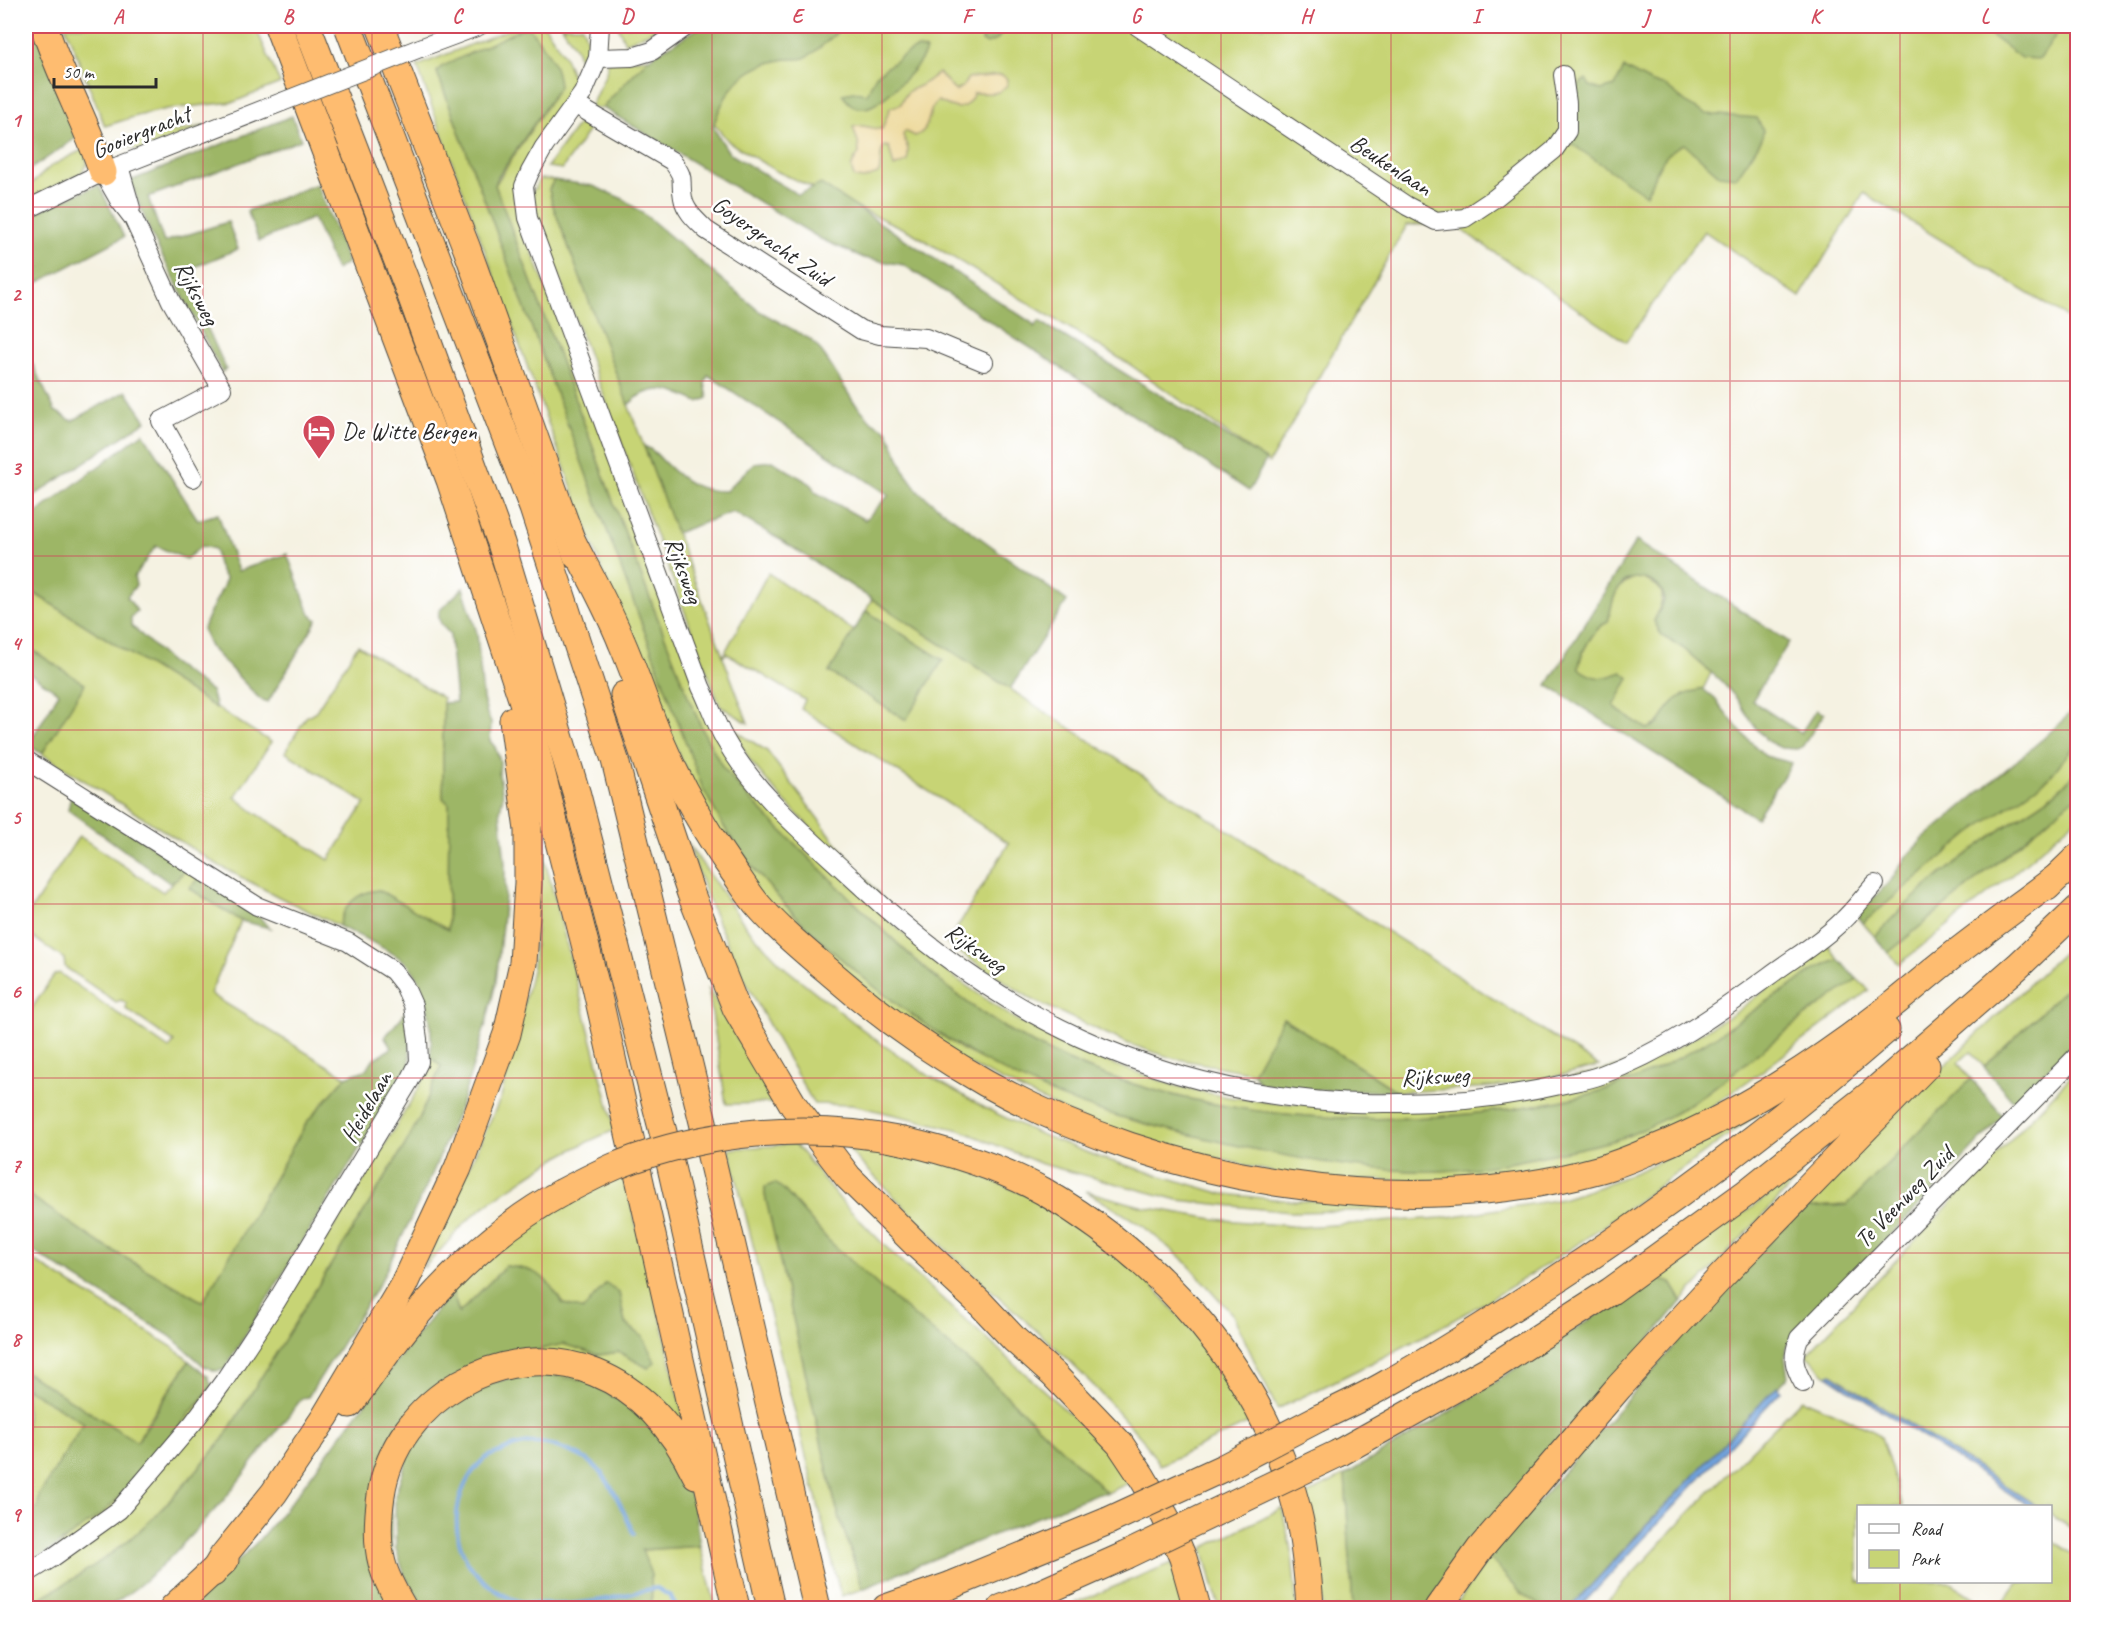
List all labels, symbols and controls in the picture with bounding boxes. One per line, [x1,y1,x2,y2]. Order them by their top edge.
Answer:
text: A [113,4,125,29]
text: B [283,4,295,29]
text: C [452,4,464,29]
text: D [621,4,635,29]
text: E [792,4,806,29]
text: F [962,4,976,29]
text: G [1131,4,1144,29]
text: H [1300,4,1315,29]
text: I [1472,4,1485,29]
text: J [1641,4,1653,29]
text: K [1810,4,1824,29]
text: L [1981,4,1991,29]
scale bar [54,51,156,89]
text: 50 m [63,61,96,83]
street label: Gooiergracht [87,98,198,165]
text: 1 [12,108,23,133]
street label: Beukenlaan [1344,128,1439,203]
street label: Goyergracht Zuid [706,189,841,295]
street label: Rijksweg [168,256,227,332]
text: 2 [12,282,23,307]
hotel icon: De Witte Bergen [301,413,337,460]
place label: De Witte Bergen [342,416,477,446]
text: 3 [12,456,23,481]
street label: Rijksweg [658,533,711,609]
text: 4 [12,631,24,656]
text: 5 [12,805,23,830]
street label: Rijksweg [940,916,1014,981]
text: 6 [11,979,22,1004]
street label: Rijksweg [1400,1059,1472,1093]
street label: Heidelaan [334,1065,399,1148]
street label: Te Veenweg Zuid [1848,1137,1962,1254]
text: 7 [12,1153,23,1178]
text: 8 [12,1327,24,1352]
text: 9 [12,1502,23,1527]
legend [1857,1505,2052,1583]
text: Road [1911,1518,1944,1540]
text: Park [1911,1548,1941,1570]

